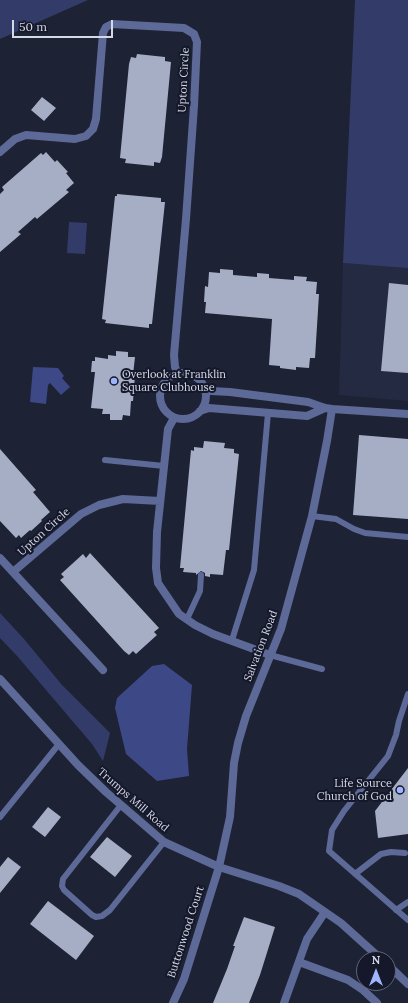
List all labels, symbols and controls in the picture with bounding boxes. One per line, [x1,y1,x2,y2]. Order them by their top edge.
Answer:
scale bar [14,12,115,38]
text: 50 m [19,19,47,34]
street label: Upton Circle [176,47,192,113]
place label: Overlook at Franklin Square Clubhouse [122,368,226,394]
marker: Overlook at Franklin Square Clubhouse [109,376,119,386]
street label: Upton Circle [15,505,73,559]
street label: Salvation Road [241,609,281,683]
street label: Trumps Mill Road [95,765,171,835]
place label: Life Source Church of God [317,777,392,803]
marker: Life Source Church of God [395,785,405,795]
street label: Buttonwood Court [165,884,207,980]
north arrow [356,951,396,991]
text: N [372,953,380,967]

